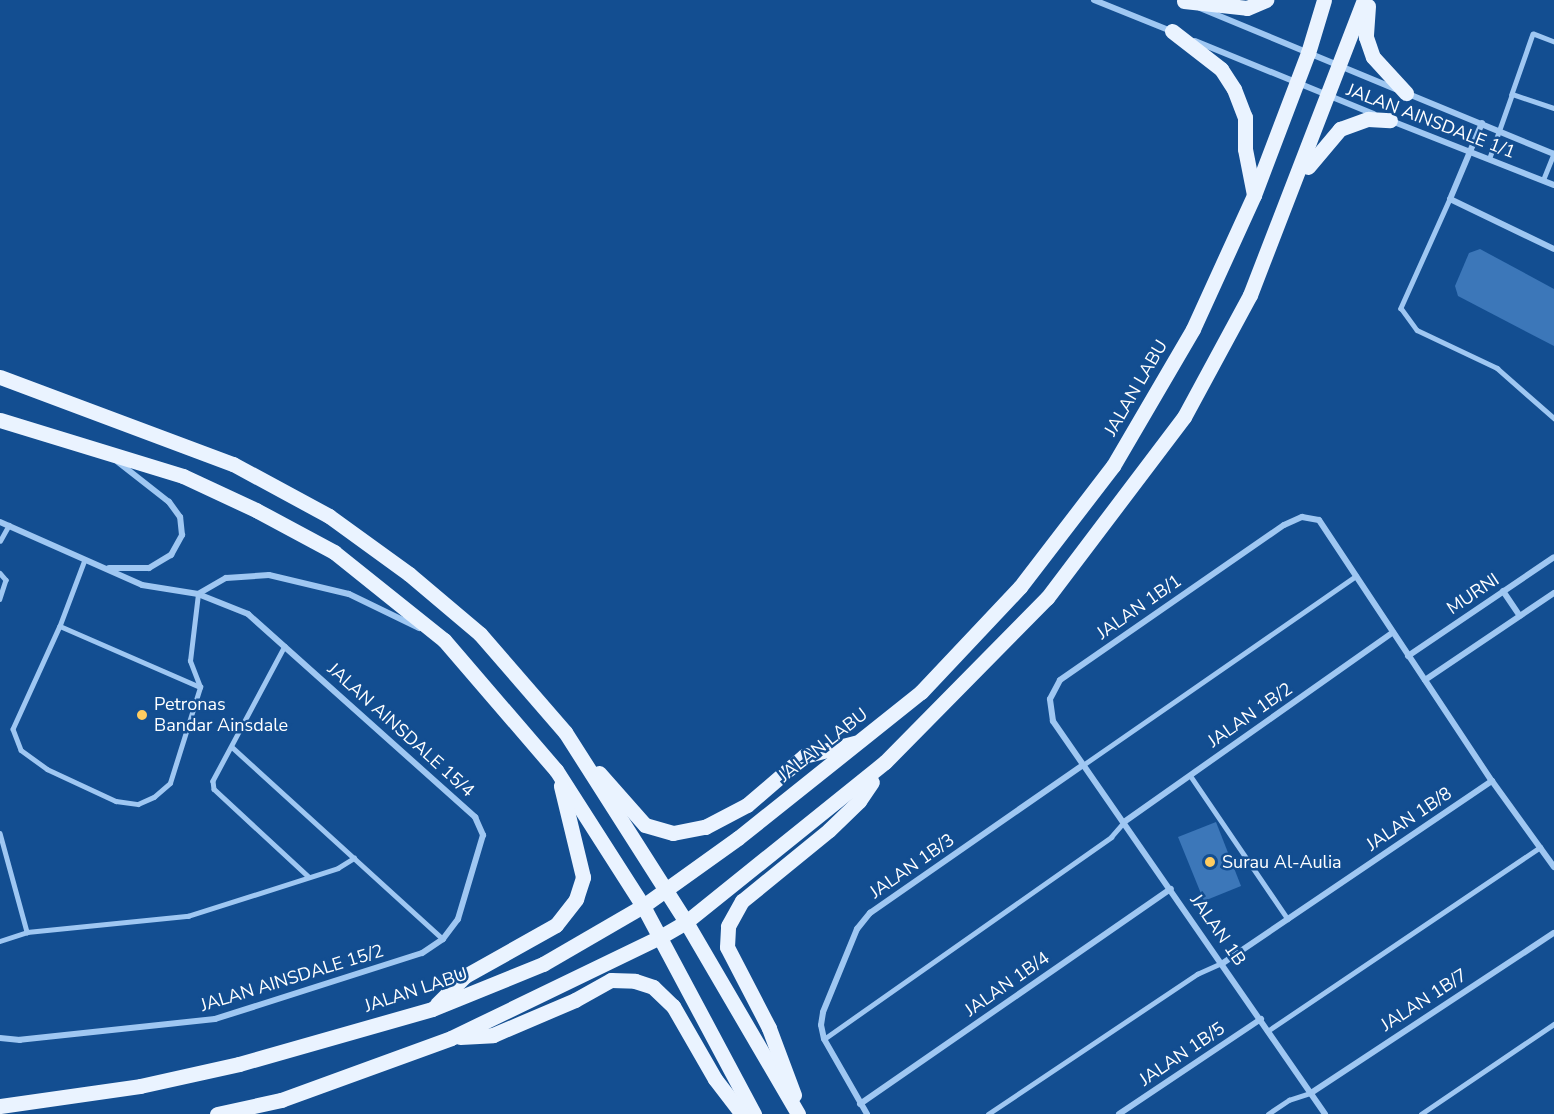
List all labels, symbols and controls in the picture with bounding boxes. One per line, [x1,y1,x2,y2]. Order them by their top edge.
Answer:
street label: JALAN AINSDALE 1/1 [1343,79,1519,163]
street label: JALAN LABU [1100,336,1172,440]
street label: MURNI [1443,569,1503,619]
street label: JALAN 1B/1 [1093,570,1185,644]
street label: JALAN AINSDALE 15/4 [323,658,479,802]
street label: JALAN 1B/2 [1204,678,1296,752]
place label: Petronas Bandar Ainsdale [154,694,288,736]
street label: JALAN LABU [774,703,872,787]
marker: Petronas Bandar Ainsdale [135,708,149,722]
street label: JALAN 1B/8 [1362,783,1456,855]
street label: JALAN 1B/3 [866,829,958,903]
place label: Surau Al-Aulia [1222,851,1342,873]
marker: Surau Al-Aulia [1203,855,1217,869]
street label: JALAN 1B [1186,890,1250,970]
street label: JALAN AINSDALE 15/2 [198,940,386,1016]
street label: JALAN 1B/4 [961,947,1053,1021]
street label: JALAN LABU [362,963,470,1017]
street label: JALAN 1B/7 [1377,964,1471,1036]
street label: JALAN 1B/5 [1135,1018,1229,1090]

